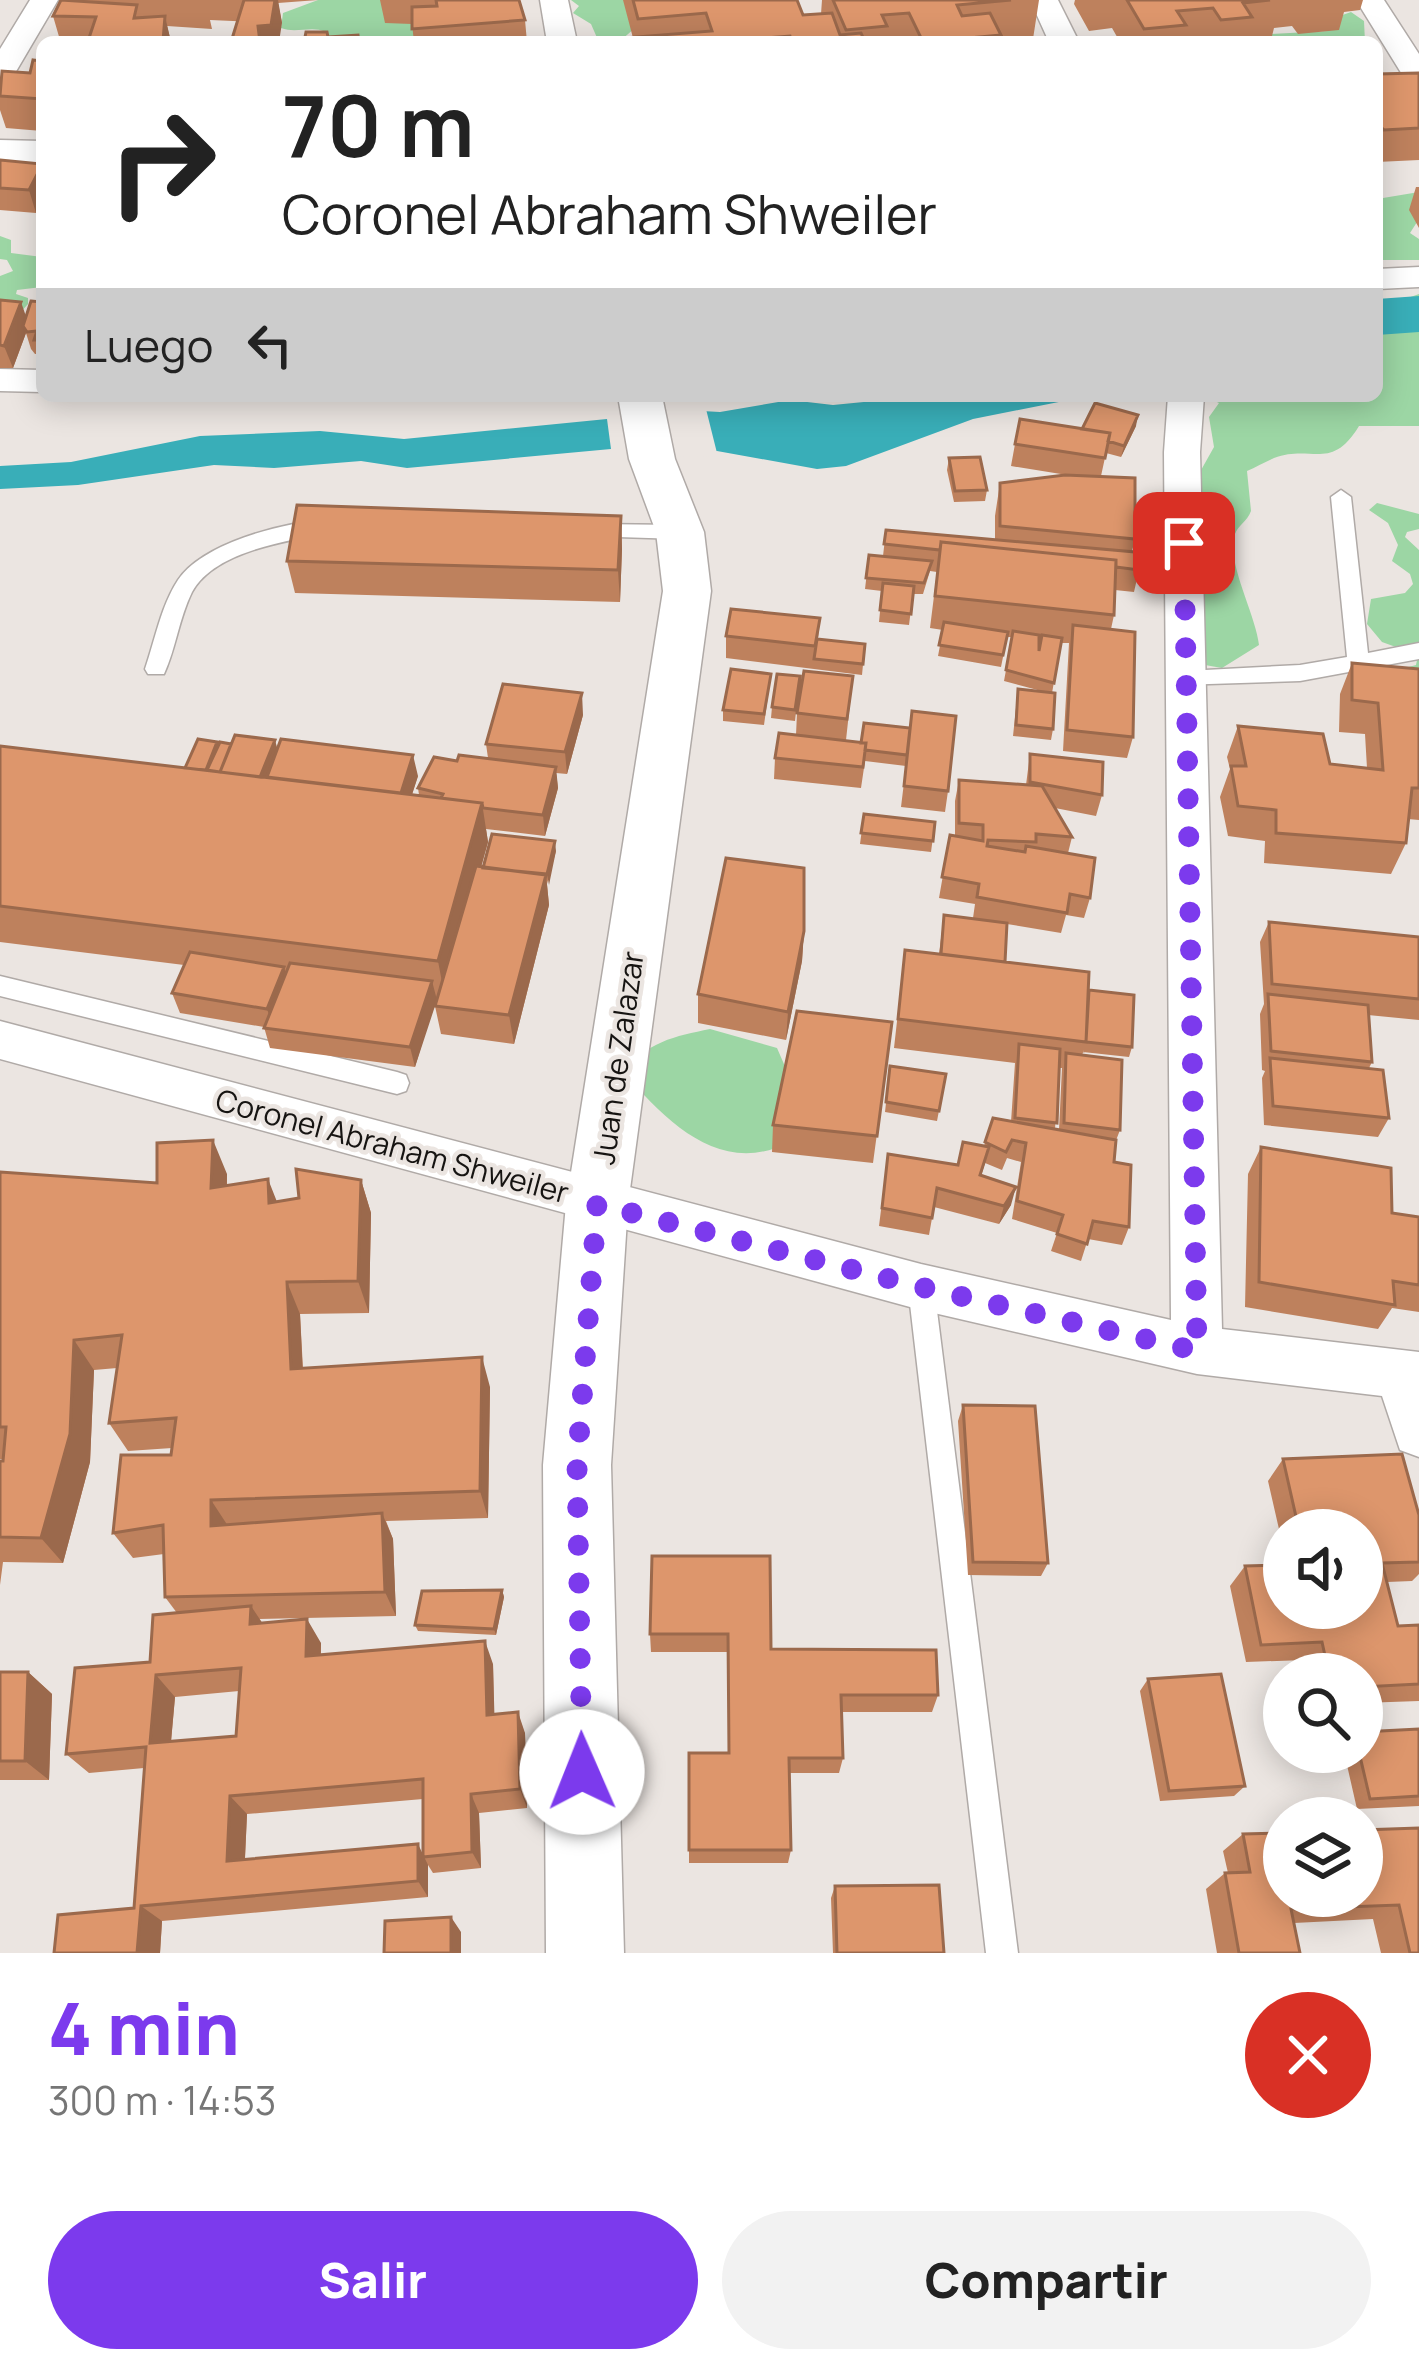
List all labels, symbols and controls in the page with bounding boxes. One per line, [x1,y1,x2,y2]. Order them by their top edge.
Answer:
text: 70 m [282,67,474,182]
icon: right [84,84,240,240]
text: Coronel Abraham Shweiler [282,176,937,250]
icon: left [237,312,303,378]
text: Luego [84,314,213,376]
pin [1133,492,1235,594]
icon: arrive [1151,510,1217,576]
street label: Juan de Zalazar [582,948,653,1167]
street label: Coronel Abraham Shweiler [211,1079,574,1212]
map controls [1263,1509,1383,1917]
button: sound [1263,1509,1383,1629]
button: search [1263,1653,1383,1773]
position arrow [519,1709,645,1835]
button: layers [1263,1797,1383,1917]
text: 4 min [48,1978,240,2077]
button: close [1245,1992,1371,2118]
text: 300 m · 14:53 [48,2073,276,2127]
button: Salir [48,2211,698,2349]
button: Compartir [722,2211,1371,2349]

